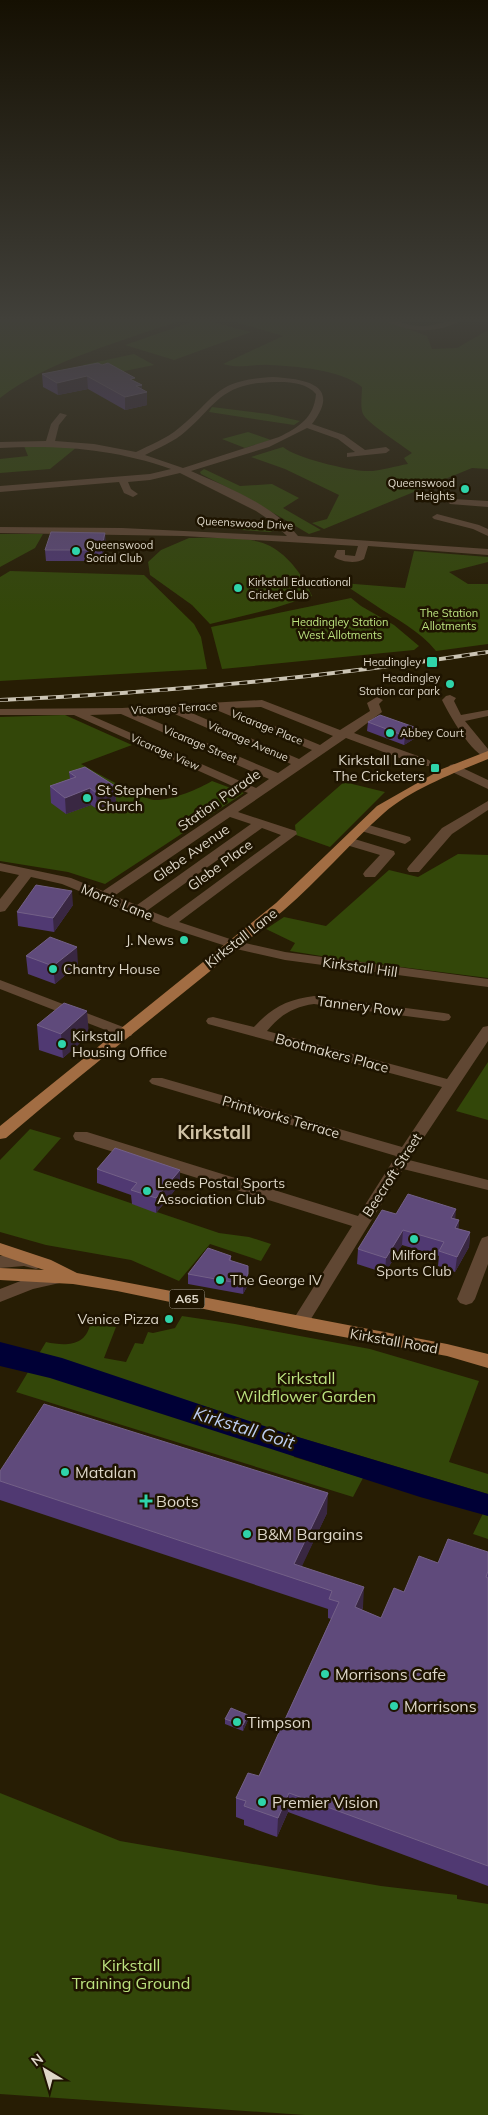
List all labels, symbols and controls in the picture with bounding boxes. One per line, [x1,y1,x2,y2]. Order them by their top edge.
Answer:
place label: Queenswood Heights [388,476,455,503]
marker: Queenswood Heights [459,483,471,495]
street label: Queenswood Drive [196,513,294,533]
place label: Queenswood Social Club [86,538,153,565]
marker: Queenswood Social Club [70,545,82,557]
place label: Kirkstall Educational Cricket Club [248,575,351,602]
marker: Kirkstall Educational Cricket Club [232,582,244,594]
park label: The Station Allotments [420,606,478,633]
park label: Headingley Station West Allotments [291,615,389,642]
place label: Headingley [363,655,421,669]
marker: Headingley [425,655,439,669]
place label: Headingley Station car park [359,671,440,698]
marker: Headingley Station car park [444,678,456,690]
street label: Vicarage Terrace [131,699,217,717]
street label: Vicarage Place [229,706,305,748]
street label: Vicarage Avenue [205,718,291,764]
street label: Vicarage Street [161,722,239,766]
place label: Abbey Court [400,726,464,740]
marker: Abbey Court [384,727,396,739]
street label: Vicarage View [128,731,202,774]
place label: Kirkstall Lane The Cricketers [333,751,425,785]
marker: Kirkstall Lane The Cricketers [429,762,441,774]
street label: Station Parade [174,765,264,835]
place label: St Stephen's Church [97,781,178,815]
marker: St Stephen's Church [81,792,93,804]
street label: Glebe Avenue [149,820,233,886]
street label: Glebe Place [184,835,256,895]
street label: Morris Lane [78,879,156,925]
street label: Kirkstall Lane [201,904,281,972]
place label: J. News [126,931,174,949]
marker: J. News [178,934,190,946]
street label: Kirkstall Hill [321,953,399,981]
place label: Chantry House [63,960,160,978]
marker: Chantry House [47,963,59,975]
street label: Tannery Row [316,992,404,1020]
place label: Kirkstall Housing Office [72,1027,167,1061]
street label: Bootmakers Place [273,1029,391,1077]
marker: Kirkstall Housing Office [56,1038,68,1050]
street label: Printworks Terrace [220,1092,342,1142]
district label: Kirkstall [177,1120,251,1144]
street label: Beecroft Street [358,1130,426,1220]
place label: Leeds Postal Sports Association Club [157,1174,285,1208]
marker: Leeds Postal Sports Association Club [141,1185,153,1197]
marker: Milford Sports Club [408,1233,420,1245]
place label: Milford Sports Club [376,1246,452,1280]
place label: The George IV [230,1271,322,1289]
marker: The George IV [214,1274,226,1286]
road number: A65 [170,1290,204,1308]
place label: Venice Pizza [78,1310,159,1328]
marker: Venice Pizza [163,1313,175,1325]
street label: Kirkstall Road [349,1324,439,1358]
park label: Kirkstall Wildflower Garden [236,1368,376,1406]
water label: Kirkstall Goit [191,1401,298,1454]
place label: Matalan [75,1462,136,1482]
marker: Matalan [59,1466,71,1478]
place label: Boots [156,1491,199,1511]
marker: Boots [140,1495,152,1507]
place label: B&M Bargains [257,1524,363,1544]
marker: B&M Bargains [241,1528,253,1540]
place label: Morrisons Cafe [335,1664,446,1684]
marker: Morrisons Cafe [319,1668,331,1680]
place label: Morrisons [404,1696,477,1716]
marker: Morrisons [388,1700,400,1712]
place label: Timpson [247,1712,311,1732]
marker: Timpson [231,1716,243,1728]
place label: Premier Vision [272,1792,378,1812]
marker: Premier Vision [256,1796,268,1808]
park label: Kirkstall Training Ground [72,1955,190,1993]
north arrow [20,2045,70,2095]
text: N [27,2049,47,2070]

